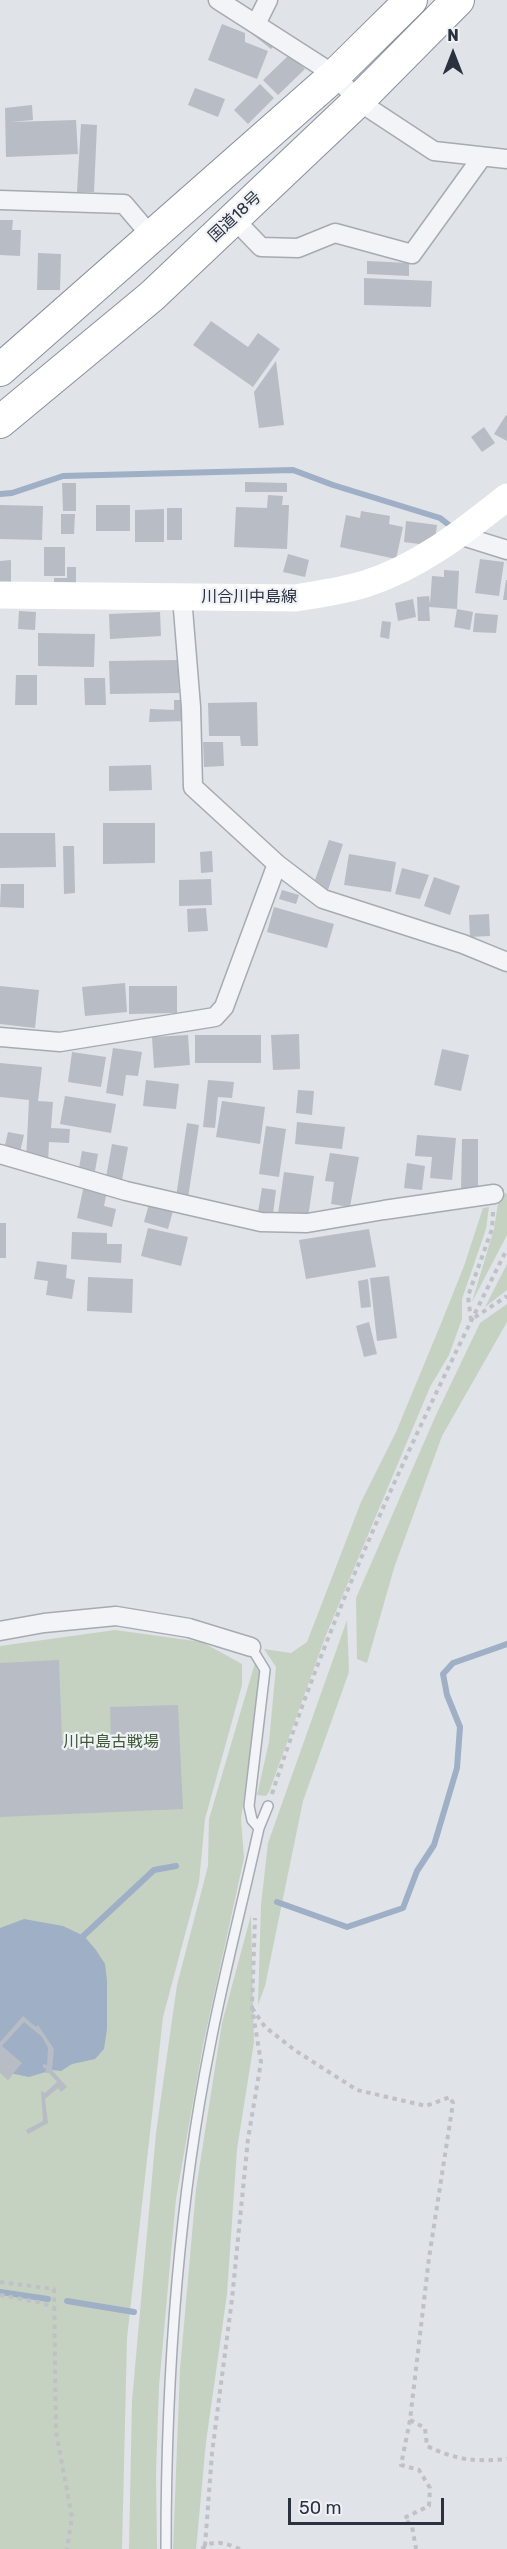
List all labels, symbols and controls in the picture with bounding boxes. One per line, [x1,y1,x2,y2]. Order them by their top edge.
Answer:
north arrow [423,24,483,84]
text: N [447,26,459,45]
street label: 国道18号 [205,188,265,246]
street label: 川合川中島線 [201,587,297,607]
park label: 川中島古戦場 [63,1732,159,1752]
scale bar [291,2486,447,2524]
text: 50 m [299,2497,342,2519]

